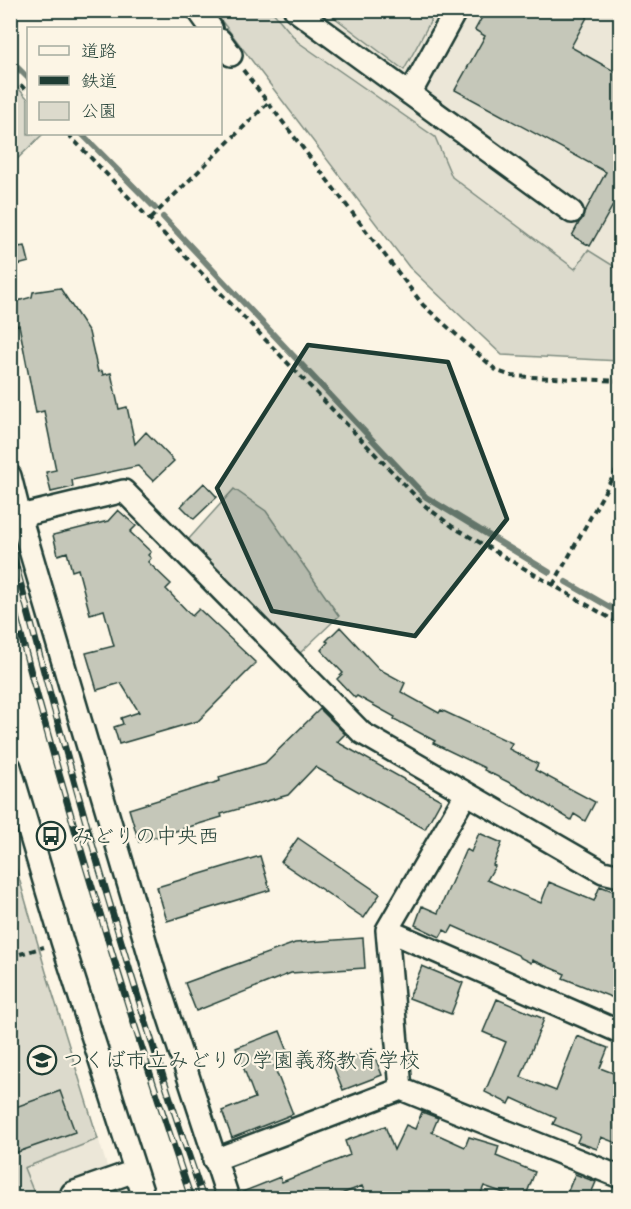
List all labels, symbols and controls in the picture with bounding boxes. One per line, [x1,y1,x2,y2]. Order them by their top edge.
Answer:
legend [27,27,222,135]
text: 道路 [81,41,117,62]
text: 鉄道 [81,71,117,92]
text: 公園 [81,101,117,122]
bus stop icon: みどりの中央西 [35,820,67,852]
place label: みどりの中央西 [72,824,219,849]
school or university icon: つくば市立みどりの学園義務教育学校 [26,1044,58,1076]
place label: つくば市立みどりの学園義務教育学校 [63,1048,420,1073]

